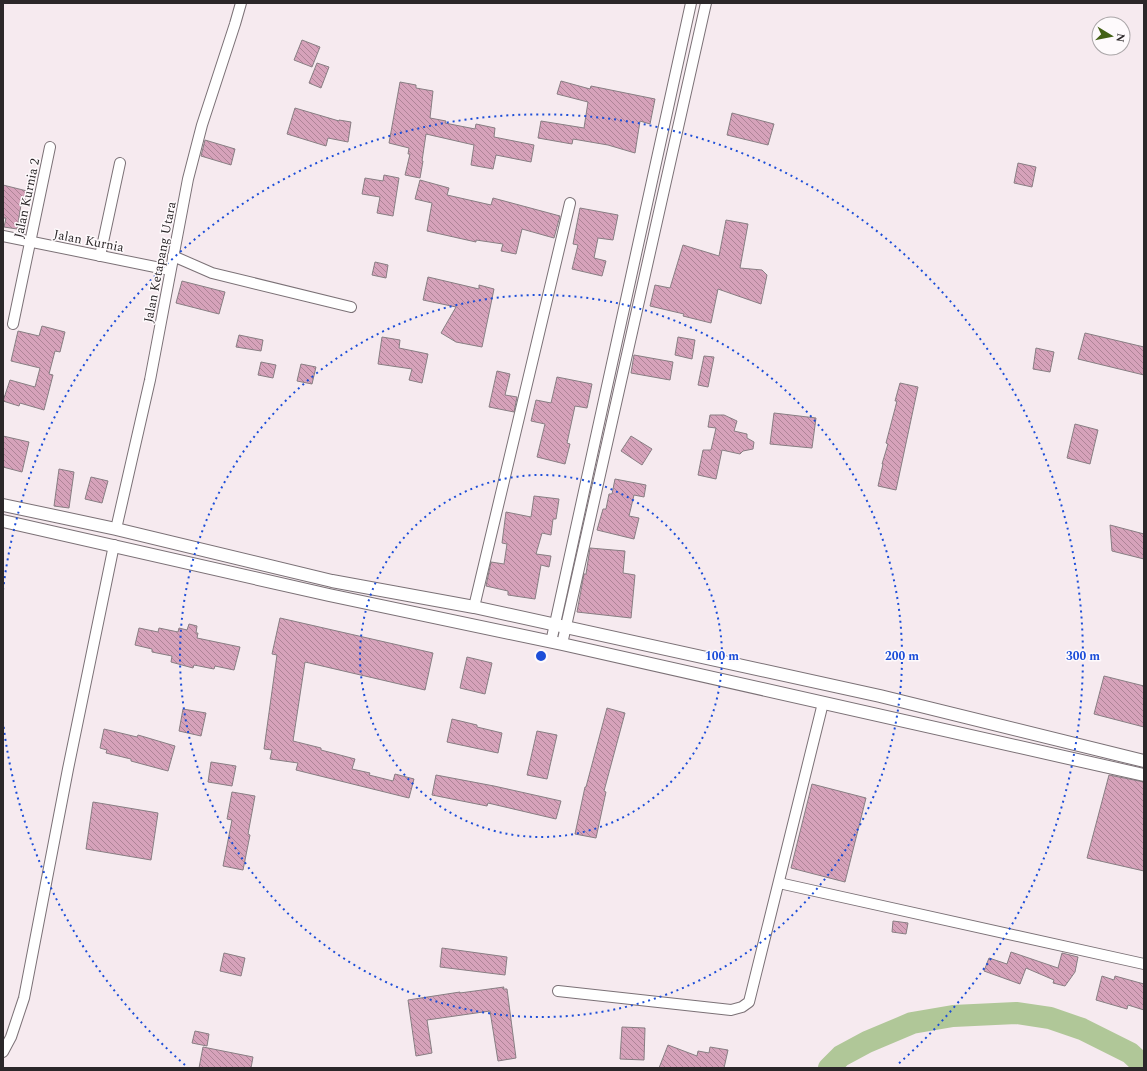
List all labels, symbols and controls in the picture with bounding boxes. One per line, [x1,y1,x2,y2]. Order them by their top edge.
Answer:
north arrow [1091,16,1131,56]
text: N [1111,32,1130,44]
street label: Jalan Kurnia 2 [9,156,45,240]
street label: Jalan Ketapang Utara [138,199,182,324]
street label: Jalan Kurnia [52,224,126,258]
text: 100 m [705,647,739,666]
text: 200 m [885,647,919,666]
text: 300 m [1066,647,1100,666]
centre of rings [534,649,548,663]

